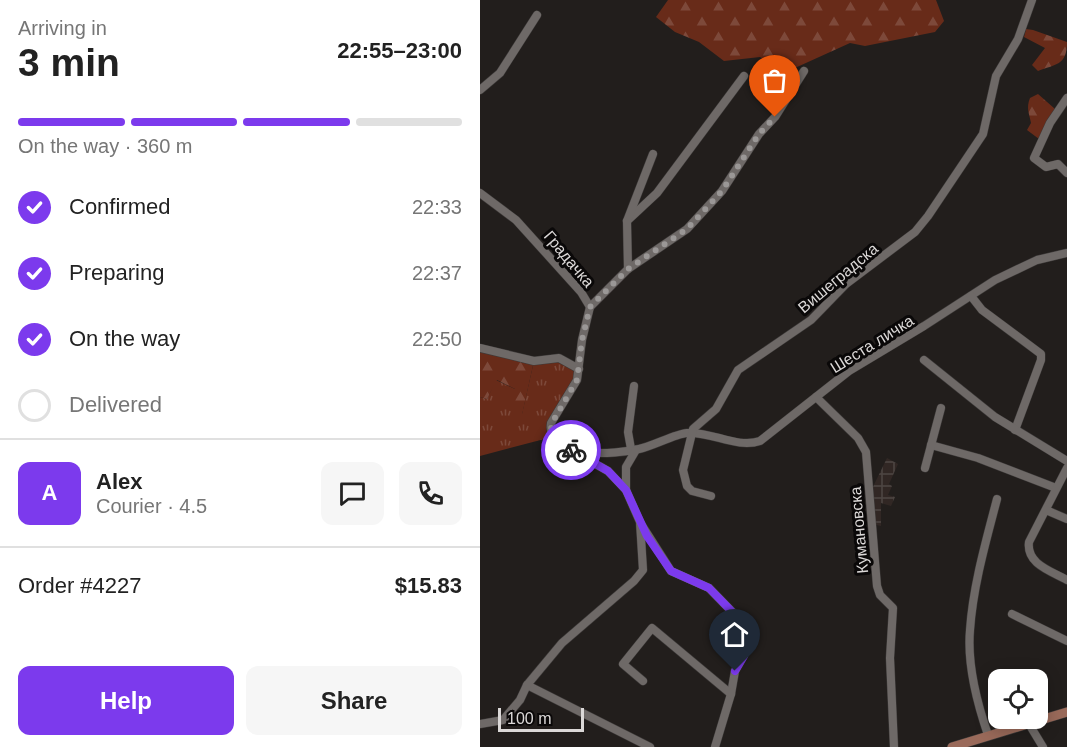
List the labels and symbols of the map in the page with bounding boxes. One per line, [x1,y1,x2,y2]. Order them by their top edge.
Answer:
pin [749,55,800,117]
street label: Градачка [541,227,597,291]
street label: Вишеградска [795,240,881,316]
street label: Шеста личка [827,312,917,376]
courier [541,420,601,480]
street label: Кумановска [847,486,871,574]
pin [709,609,760,671]
scale bar [498,705,584,732]

